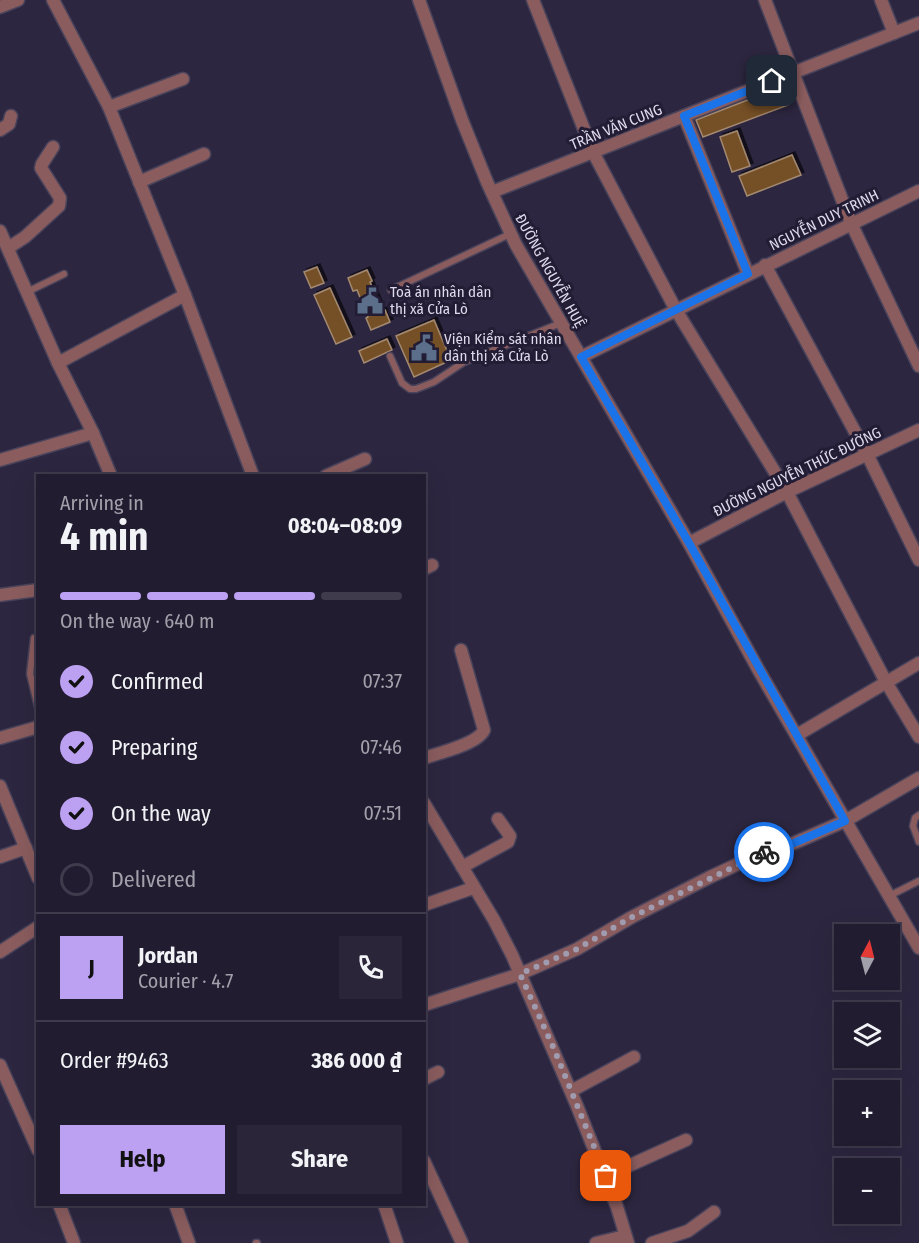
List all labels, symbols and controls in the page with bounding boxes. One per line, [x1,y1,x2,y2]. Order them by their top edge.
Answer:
pin [746,55,797,106]
icon: home [755,64,788,97]
street label: TRẦN VĂN CUNG [567,99,665,154]
street label: NGUYỄN DUY TRINH [766,185,882,254]
street label: ĐƯỜNG NGUYỄN HUỆ [511,210,590,331]
place label: Toà án nhân dân thị xã Cửa Lò [390,283,491,318]
public building icon: Toà án nhân dân thị xã Cửa Lò [355,286,385,316]
place label: Viện Kiểm sát nhân dân thị xã Cửa Lò [444,330,562,365]
public building icon: Viện Kiểm sát nhân dân thị xã Cửa Lò [409,333,439,363]
street label: ĐƯỜNG NGUYỄN THỨC ĐƯỜNG [710,423,884,521]
text: Arriving in [60,491,144,515]
text: 08:04–08:09 [288,512,402,539]
text: 4 min [60,514,148,560]
text: On the way · 640 m [60,609,214,633]
icon: check [60,665,93,698]
text: Confirmed [111,668,204,695]
text: 07:37 [362,669,402,693]
icon: check [60,731,93,764]
text: Preparing [111,734,197,761]
text: 07:46 [360,735,402,759]
icon: check [60,797,93,830]
text: On the way [111,800,211,827]
text: 07:51 [364,801,402,825]
courier [734,822,794,882]
icon: bike [748,836,781,869]
text: Delivered [111,866,196,893]
north arrow [834,924,900,990]
map controls [834,924,900,1224]
button: phone [339,936,402,999]
text: Jordan [138,942,198,969]
text: J [88,954,95,981]
text: Courier · 4.7 [138,969,233,993]
button: layers [834,1002,900,1068]
text: Order #9463 [60,1047,169,1074]
text: 386 000 ₫ [311,1047,402,1074]
button: + [834,1080,900,1146]
button: Help [60,1125,225,1194]
button: Share [237,1125,402,1194]
pin [580,1150,631,1201]
button: − [834,1158,900,1224]
icon: bag [589,1159,622,1192]

